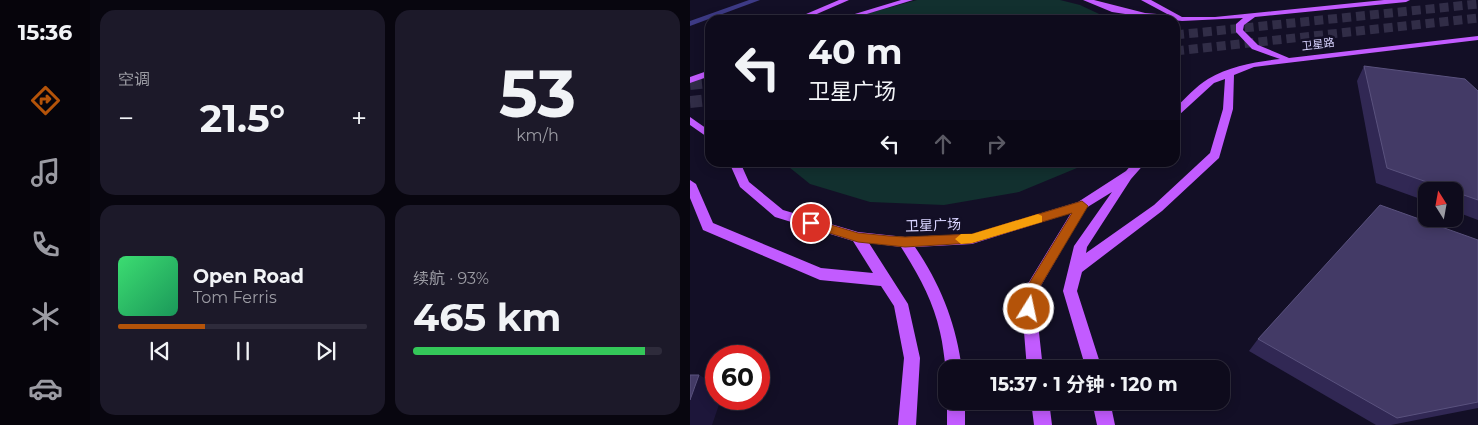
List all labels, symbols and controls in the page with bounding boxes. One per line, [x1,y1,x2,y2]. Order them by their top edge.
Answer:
text: 15:36 [18,19,72,46]
text: 40 m [808,30,903,73]
icon: left [725,35,790,100]
street label: 卫星路 [1301,35,1335,53]
text: 53 [499,54,576,133]
text: 空调 [118,70,150,89]
text: 卫星广场 [808,78,896,105]
icon: directions [28,83,63,118]
text: 21.5° [200,95,285,142]
text: − [118,101,134,135]
text: + [351,101,367,135]
text: km/h [516,126,559,145]
icon: left [876,130,904,158]
icon: ahead [929,130,957,158]
icon: right [982,130,1010,158]
icon: music [28,155,63,190]
north arrow [1418,182,1462,228]
map controls [1418,182,1463,227]
pin [790,202,832,244]
icon: arrive [797,209,825,237]
street label: 卫星广场 [905,215,961,235]
icon: phone [28,227,63,262]
text: Open Road [193,265,304,288]
text: 续航 · 93% [413,269,489,288]
position arrow [1002,282,1054,334]
text: Tom Ferris [193,288,277,307]
text: 465 km [413,294,561,341]
icon: climate [28,299,63,334]
icon: previous [146,337,174,365]
icon: pause [229,337,257,365]
icon: next [312,337,340,365]
speed limit sign: 60 [705,345,770,410]
icon: car [28,371,63,406]
text: 15:37 · 1 分钟 · 120 m [990,373,1178,396]

